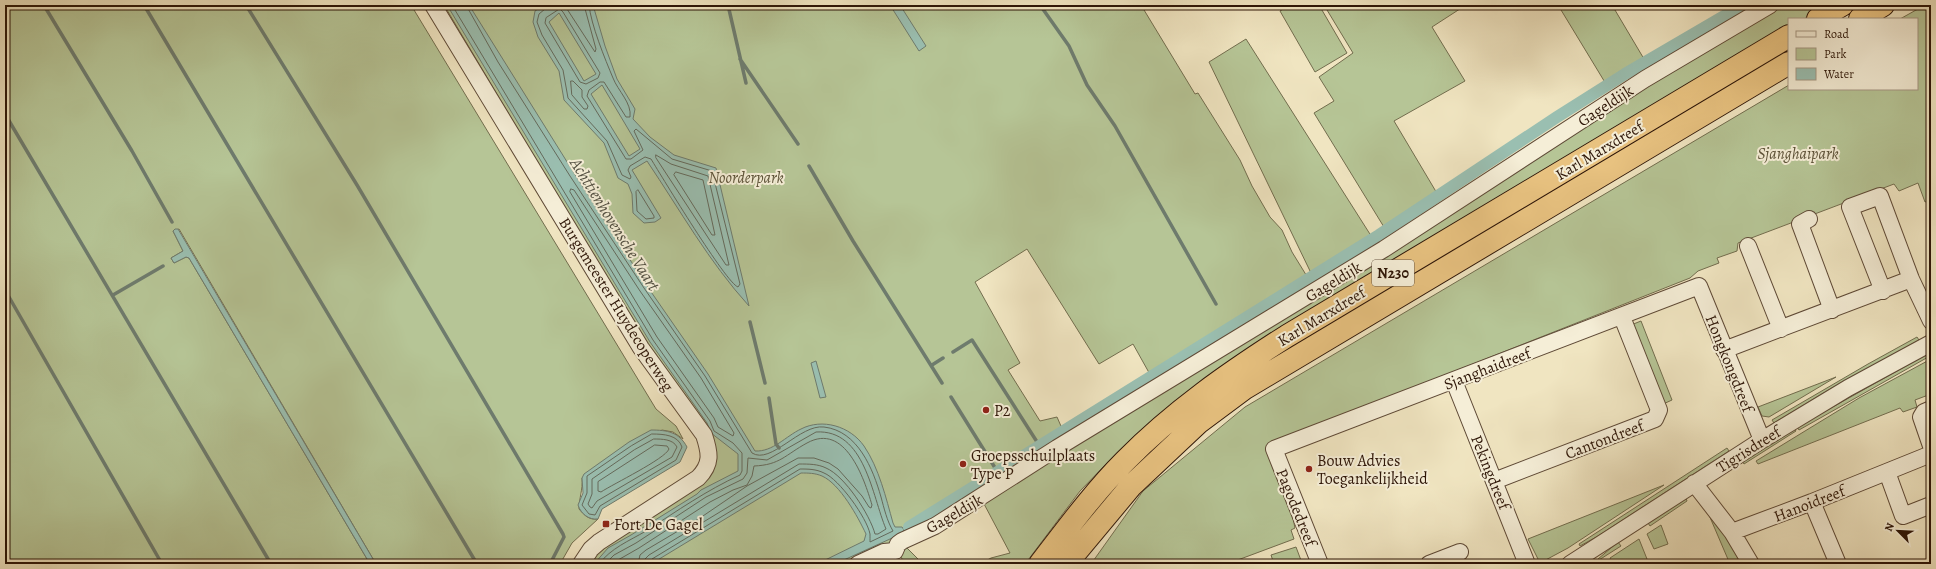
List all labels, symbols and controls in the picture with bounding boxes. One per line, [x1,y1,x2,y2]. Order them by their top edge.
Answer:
legend [1788,18,1918,90]
text: Road [1824,26,1850,42]
text: Park [1824,46,1847,62]
text: Water [1823,66,1854,82]
street label: Gageldijk [1574,80,1638,132]
street label: Karl Marxdreef [1551,115,1650,186]
park label: Sjanghaipark [1757,143,1839,165]
water label: Achttienhovensche Vaart [564,153,665,296]
park label: Noorderpark [708,167,784,189]
street label: Burgemeester Huydecoperweg [554,213,679,396]
street label: Gageldijk [1301,256,1366,307]
road number: N230 [1372,260,1414,286]
street label: Karl Marxdreef [1273,281,1372,352]
street label: Hongkongdreef [1700,311,1760,418]
street label: Sjanghaidreef [1441,341,1536,396]
place label: P2 [994,400,1011,422]
marker: P2 [981,405,991,415]
street label: Cantondreef [1562,414,1649,465]
street label: Tigrisdreef [1712,420,1787,478]
street label: Pekingdreef [1465,432,1516,515]
place label: Groepsschuilplaats Type P [971,445,1095,485]
place label: Bouw Advies Toegankelijkheid [1317,450,1428,490]
marker: Groepsschuilplaats Type P [958,459,968,469]
marker: Bouw Advies Toegankelijkheid [1304,464,1314,474]
street label: Pagodedreef [1271,465,1323,552]
street label: Hanoidreef [1771,479,1851,528]
street label: Gageldijk [922,489,987,539]
north arrow [1878,511,1918,551]
place label: Fort De Gagel [614,514,703,536]
marker: Fort De Gagel [601,519,611,529]
text: N [1881,520,1898,534]

